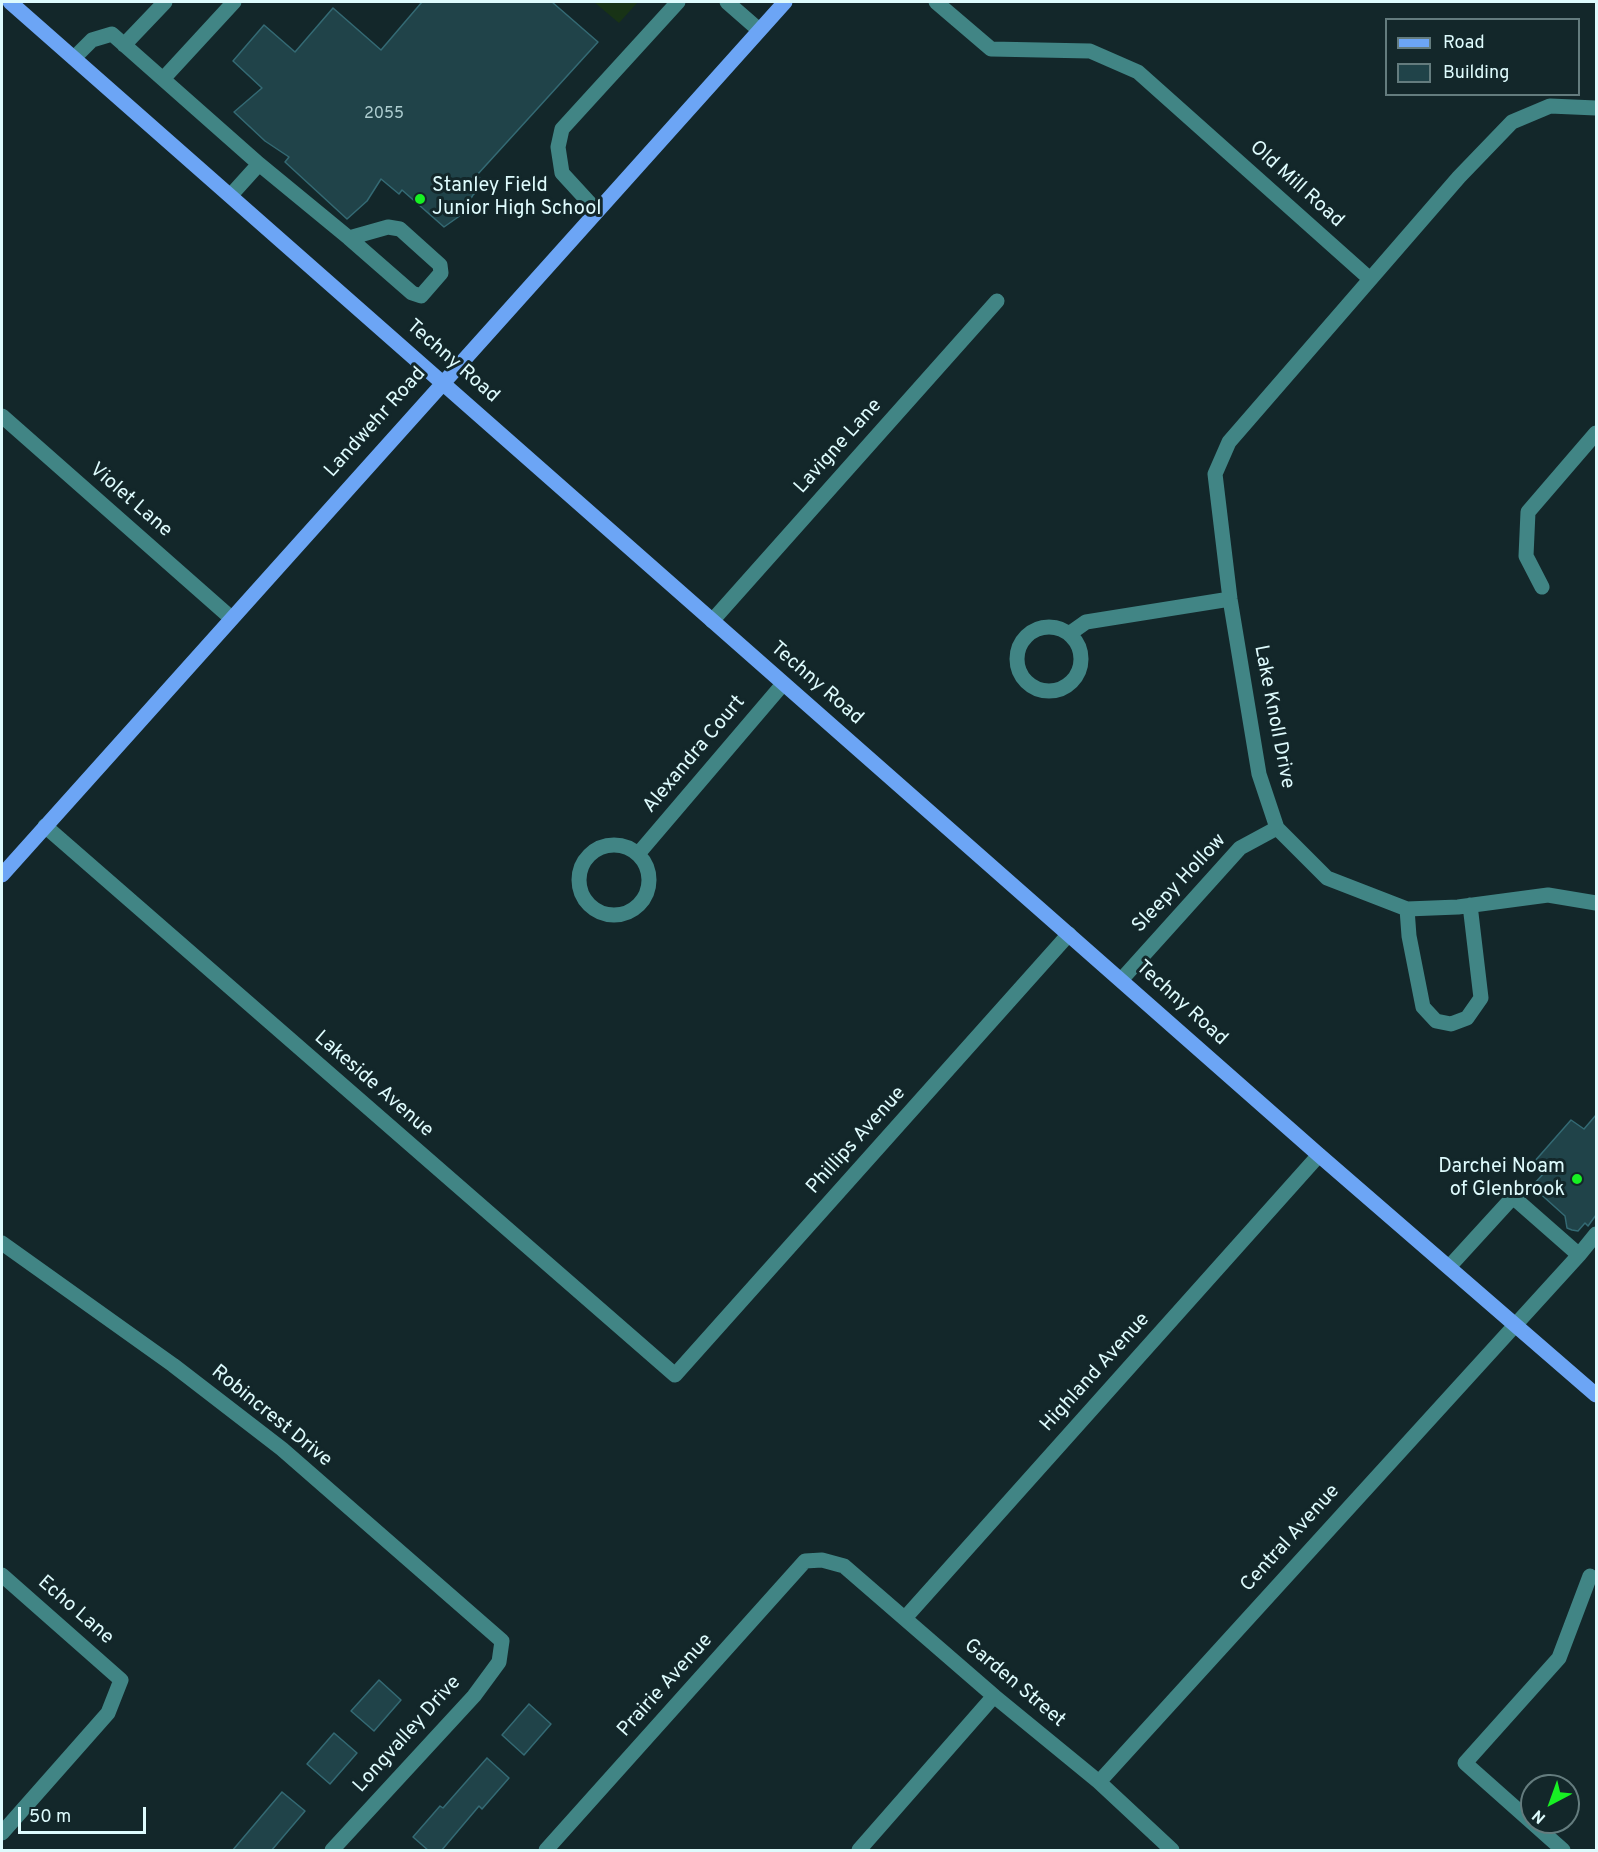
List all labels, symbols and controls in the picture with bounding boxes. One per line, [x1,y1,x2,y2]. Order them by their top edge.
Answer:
legend [1385,18,1580,96]
text: Road [1443,32,1485,55]
text: Building [1443,62,1509,85]
house number: 2055 [364,105,404,125]
street label: Old Mill Road [1244,136,1348,234]
place label: Stanley Field Junior High School [432,175,602,222]
marker: Stanley Field Junior High School [413,192,427,206]
street label: Techny Road [401,315,503,409]
street label: Landwehr Road [320,363,432,483]
street label: Lavigne Lane [790,395,888,499]
street label: Violet Lane [84,459,176,543]
street label: Techny Road [765,637,867,731]
street label: Lake Knoll Drive [1247,643,1299,791]
street label: Alexandra Court [639,691,751,819]
street label: Sleepy Hollow [1128,829,1232,939]
street label: Techny Road [1130,957,1232,1051]
street label: Lakeside Avenue [308,1027,438,1143]
street label: Phillips Avenue [802,1082,912,1200]
place label: Darchei Noam of Glenbrook [1438,1156,1565,1203]
marker: Darchei Noam of Glenbrook [1570,1172,1584,1186]
street label: Highland Avenue [1036,1308,1156,1438]
street label: Robincrest Drive [206,1361,336,1473]
street label: Central Avenue [1236,1480,1346,1598]
street label: Echo Lane [32,1571,118,1651]
street label: Prairie Avenue [613,1629,719,1743]
street label: Garden Street [958,1635,1070,1733]
street label: Longvalley Drive [349,1672,467,1798]
north arrow [1520,1774,1580,1834]
scale bar [21,1795,148,1833]
text: N [1529,1805,1550,1827]
text: 50 m [29,1806,71,1829]

